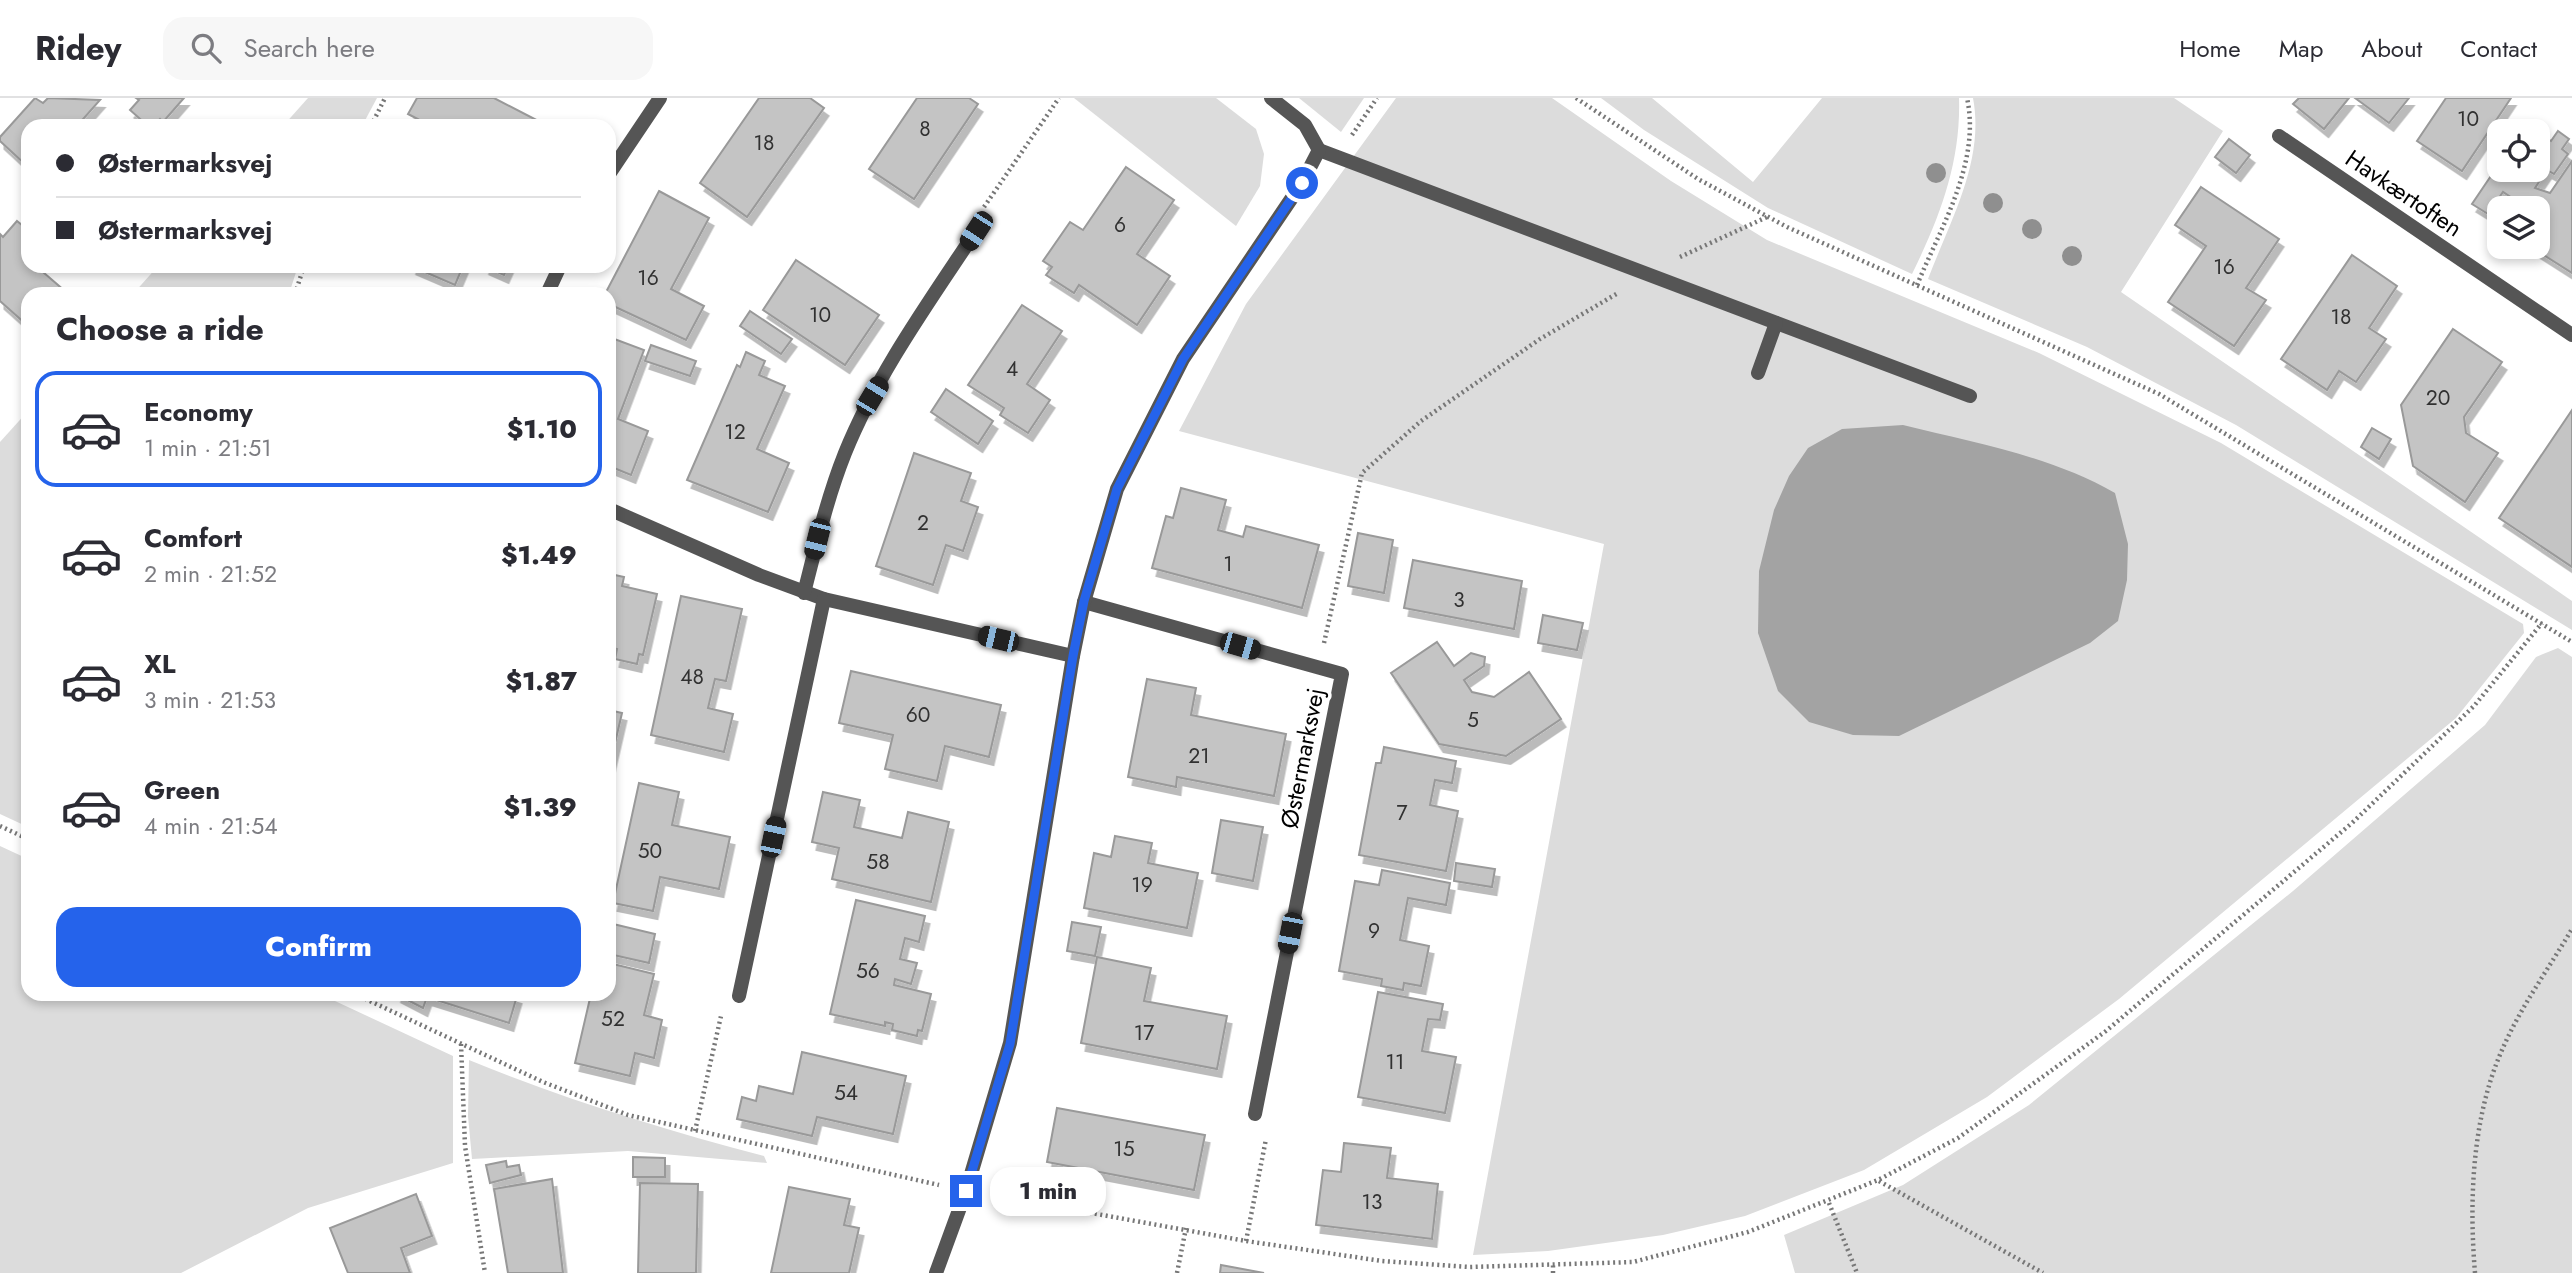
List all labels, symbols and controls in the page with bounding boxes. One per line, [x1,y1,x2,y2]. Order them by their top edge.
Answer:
search box [163,17,653,80]
text: Ridey [35,25,121,72]
icon: search [187,29,225,67]
text: Search here [243,29,375,67]
text: Home [2179,31,2241,66]
text: Map [2279,31,2323,66]
text: About [2361,31,2422,66]
text: Contact [2460,31,2537,66]
house number: 10 [2457,104,2479,134]
house number: 8 [919,114,931,144]
map controls [2487,119,2550,259]
button: locate [2487,119,2550,182]
house number: 18 [754,128,774,158]
street label: Havkærtoften [2339,141,2469,245]
text: Østermarksvej [98,144,272,182]
route start [1286,167,1318,199]
button: layers [2487,196,2550,259]
car [956,208,997,254]
house number: 6 [1114,210,1126,240]
text: Østermarksvej [98,211,272,249]
house number: 16 [2213,252,2235,282]
house number: 16 [637,263,659,293]
house number: 10 [809,300,831,330]
house number: 18 [2331,302,2351,332]
text: Choose a ride [56,306,264,352]
house number: 4 [1006,354,1018,384]
car [853,373,892,419]
house number: 20 [2426,383,2450,413]
text: Economy [144,393,253,431]
icon: car [60,398,123,461]
text: $1.10 [507,410,577,448]
house number: 12 [724,417,746,447]
text: 1 min · 21:51 [144,431,272,465]
house number: 2 [917,508,929,538]
car [802,516,833,562]
text: Comfort [144,519,242,557]
icon: car [60,524,123,587]
text: $1.49 [501,536,577,574]
house number: 1 [1223,549,1233,579]
text: 2 min · 21:52 [144,557,277,591]
house number: 3 [1453,585,1465,615]
car [976,624,1021,654]
car [1217,630,1264,662]
text: XL [144,645,176,683]
icon: car [60,650,123,713]
text: $1.87 [505,662,577,700]
house number: 48 [680,662,704,692]
text: 3 min · 21:53 [144,683,276,717]
street label: Østermarksvej [1271,685,1333,831]
house number: 60 [906,700,930,730]
house number: 5 [1467,705,1479,735]
house number: 21 [1188,741,1210,771]
text: Green [144,771,220,809]
icon: car [60,776,123,839]
text: $1.39 [503,788,577,826]
house number: 7 [1396,798,1408,828]
text: 4 min · 21:54 [144,809,278,843]
car [759,814,788,860]
house number: 50 [638,836,662,866]
house number: 58 [866,847,890,877]
house number: 19 [1131,870,1153,900]
button: Confirm [56,907,581,987]
car [1276,910,1305,956]
house number: 9 [1368,916,1380,946]
house number: 56 [856,956,880,986]
house number: 52 [601,1004,625,1034]
house number: 17 [1134,1018,1154,1048]
house number: 11 [1386,1047,1404,1077]
house number: 54 [834,1078,858,1108]
house number: 15 [1113,1134,1135,1164]
callout: 1 min [990,1166,1106,1216]
text: 1 min [1019,1174,1077,1208]
route end [950,1175,982,1207]
house number: 13 [1362,1187,1382,1217]

